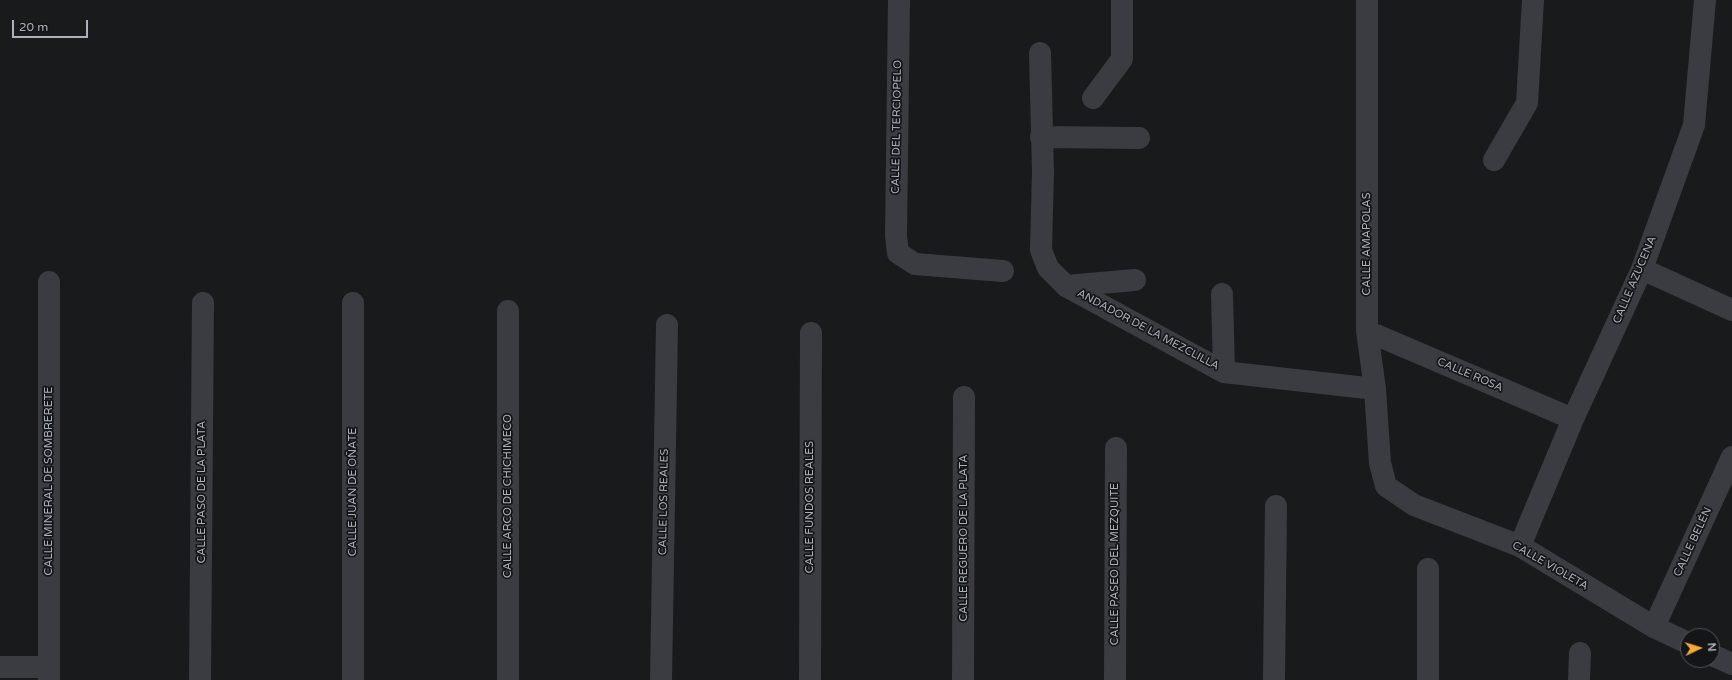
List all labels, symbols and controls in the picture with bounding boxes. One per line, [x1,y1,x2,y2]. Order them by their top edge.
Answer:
scale bar [14,12,90,38]
text: 20 m [19,20,48,34]
street label: CALLE DEL TERCIOPELO [889,60,905,194]
street label: CALLE AMAPOLAS [1360,193,1374,295]
street label: CALLE AZUCENA [1611,234,1659,326]
street label: ANDADOR DE LA MEZCLILLA [1075,287,1221,373]
street label: CALLE ROSA [1435,355,1505,395]
street label: CALLE MINERAL DE SOMBRERETE [42,387,56,575]
street label: CALLE ARCO DE CHICHIMECO [501,414,515,578]
street label: CALLE PASO DE LA PLATA [195,421,209,563]
street label: CALLE JUAN DE OÑATE [346,428,360,556]
street label: CALLE FUNDOS REALES [803,441,817,573]
street label: CALLE LOS REALES [656,449,672,555]
street label: CALLE REGUERO DE LA PLATA [957,454,971,622]
street label: CALLE PASEO DEL MEZQUITE [1108,483,1122,645]
street label: CALLE BELÉN [1671,505,1715,579]
street label: CALLE VIOLETA [1510,539,1590,593]
north arrow [1680,628,1720,668]
text: N [1705,642,1718,652]

